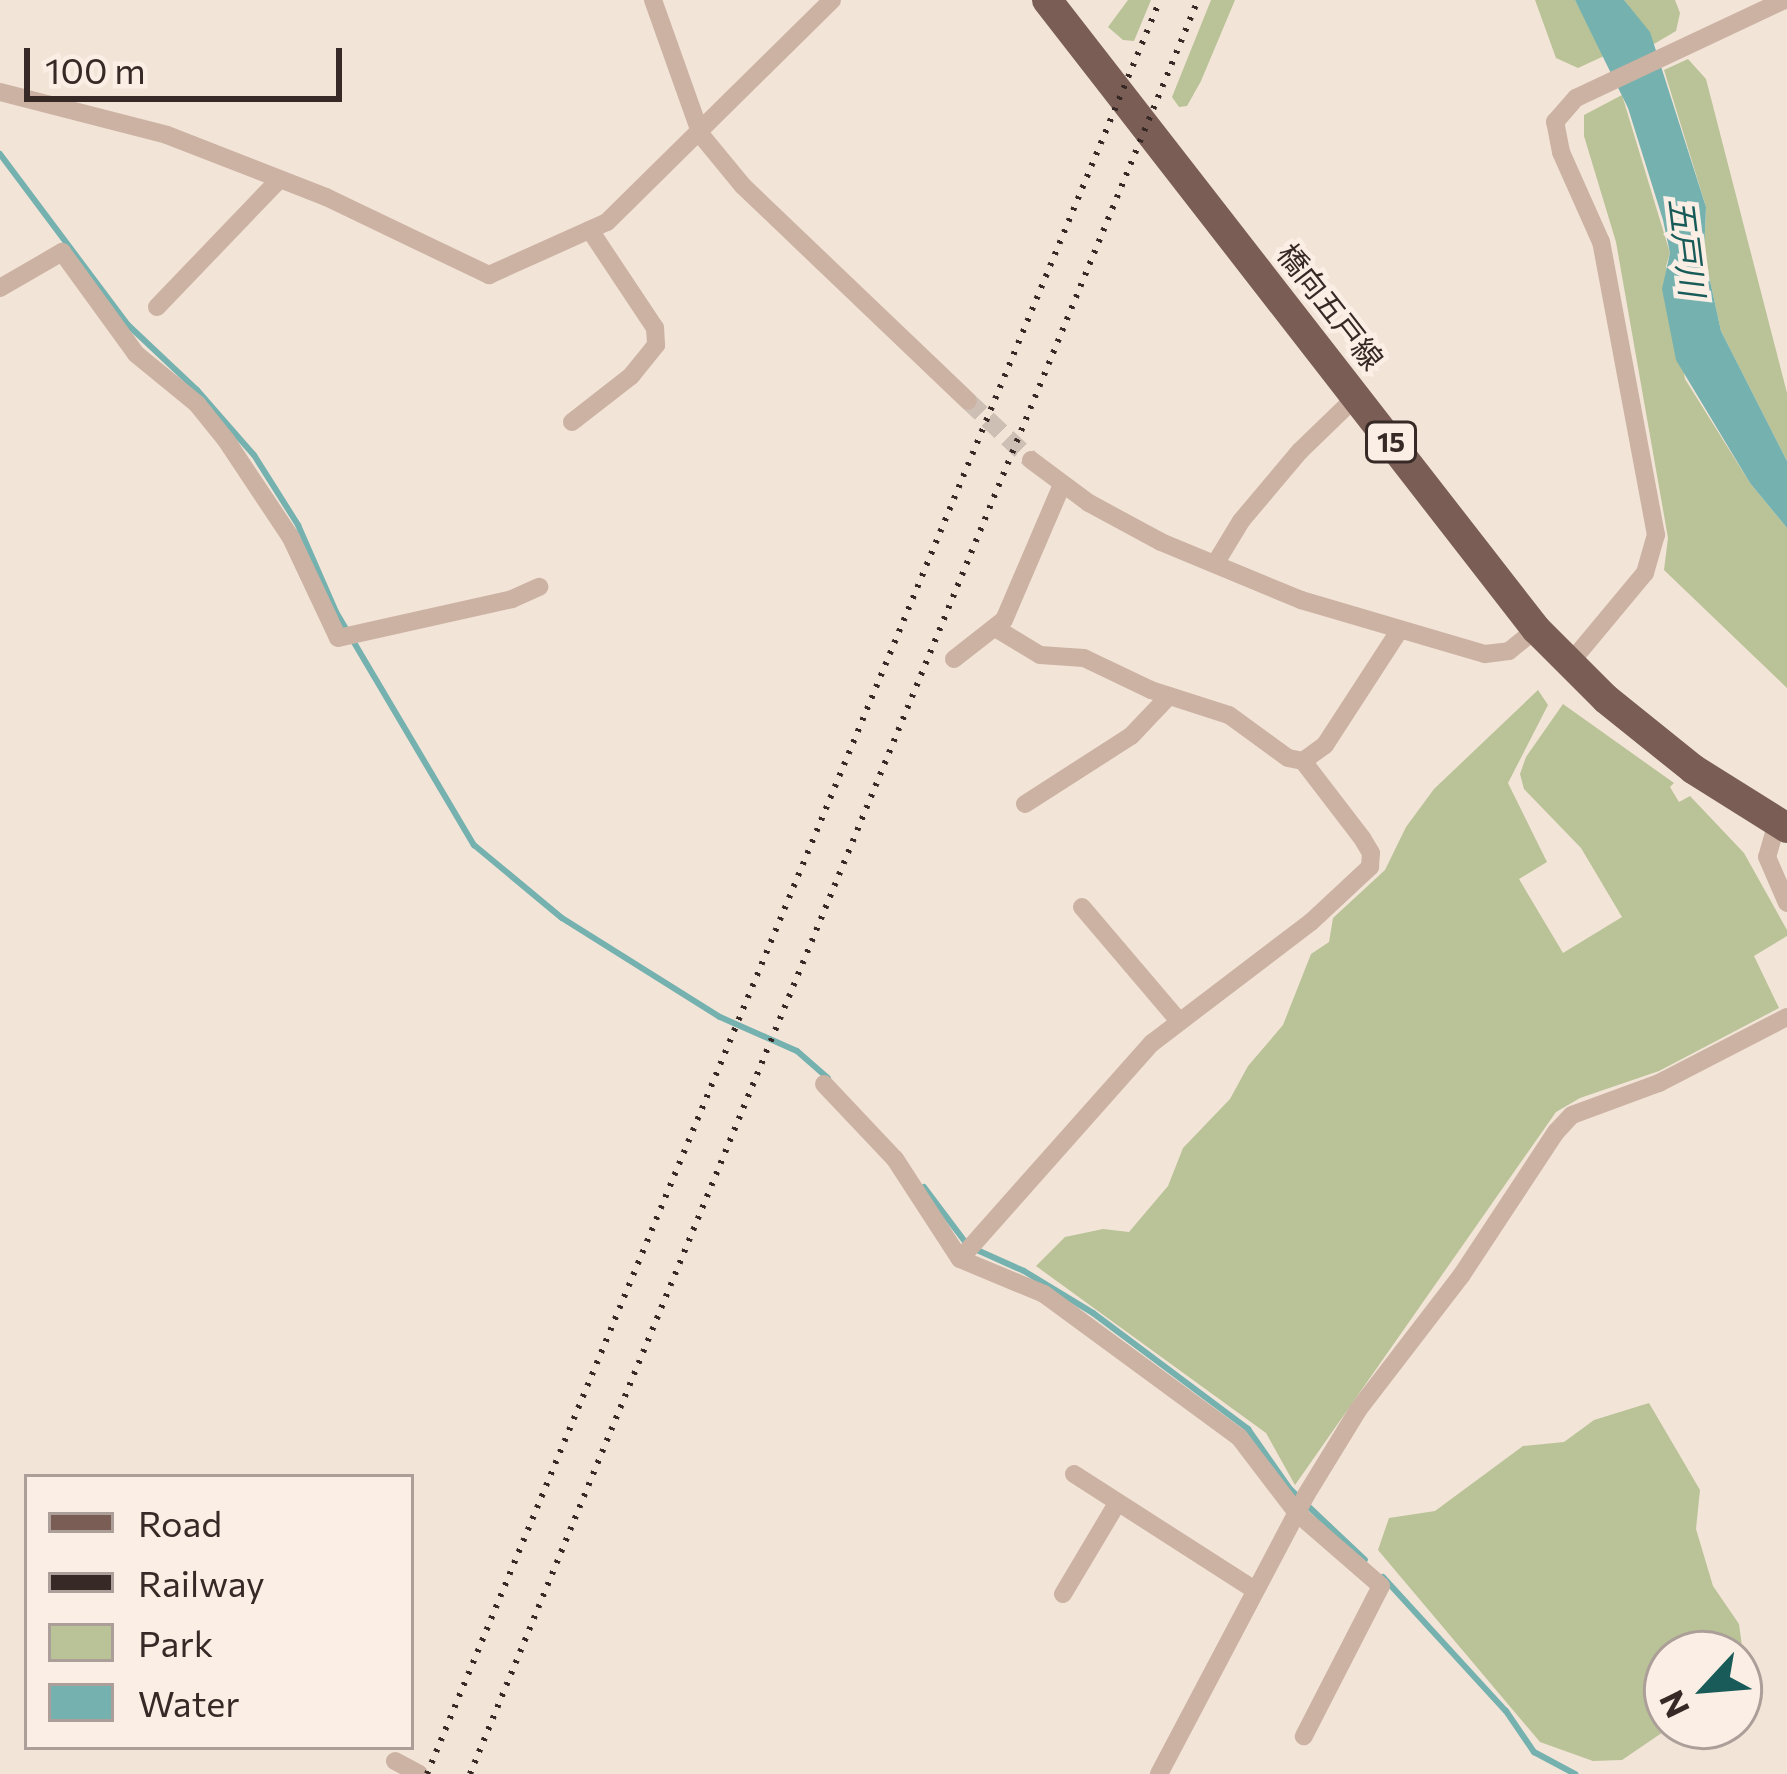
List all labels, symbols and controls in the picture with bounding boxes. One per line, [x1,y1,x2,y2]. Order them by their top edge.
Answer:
scale bar [30,24,348,98]
text: 100 m [45,47,146,91]
water label: 五戸川 [1662,195,1714,299]
street label: 橋向五戸線 [1271,236,1391,376]
road number: 15 [1364,421,1418,463]
legend [24,1474,414,1750]
text: Road [138,1500,222,1544]
text: Railway [138,1560,265,1604]
text: Park [138,1620,213,1664]
north arrow [1643,1630,1763,1750]
text: Water [138,1680,240,1724]
text: N [1649,1685,1697,1725]

